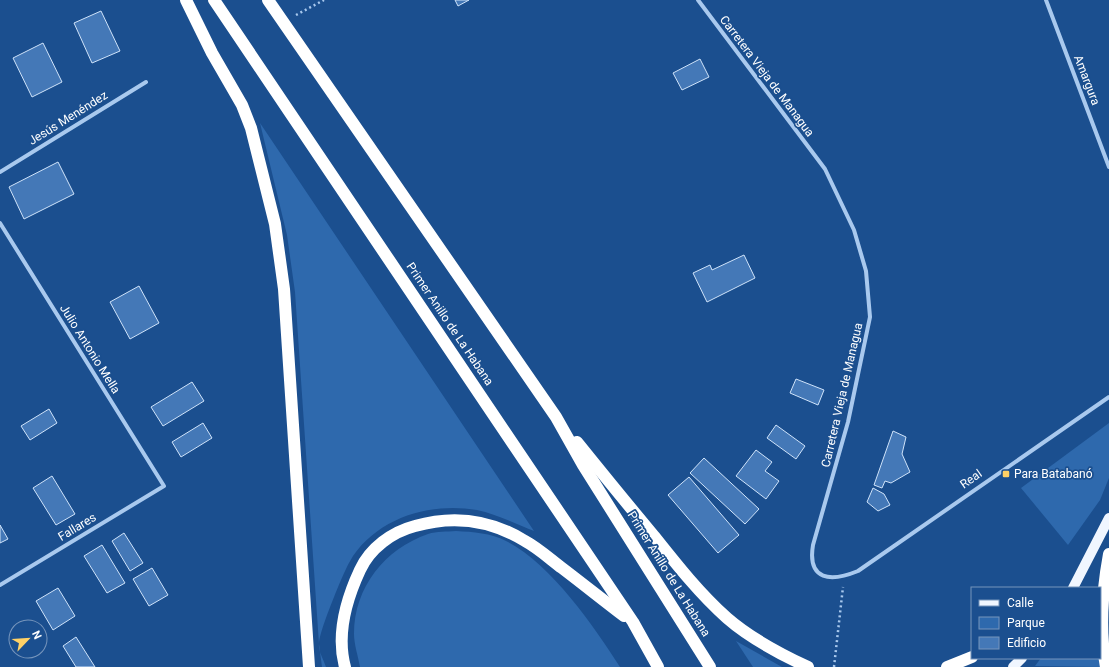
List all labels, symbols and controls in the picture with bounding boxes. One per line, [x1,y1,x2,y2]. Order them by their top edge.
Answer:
street label: Carretera Vieja de Managua [717,13,817,139]
street label: Amargura [1071,53,1103,107]
street label: Jesús Menéndez [26,88,110,148]
street label: Primer Anillo de La Habana [404,260,496,388]
street label: Julio Antonio Mella [57,302,123,396]
street label: Carretera Vieja de Managua [819,321,865,469]
street label: Real [957,467,985,491]
place label: Para Batabanó [1014,467,1093,481]
marker: Para Batabanó [1001,469,1011,479]
street label: Primer Anillo de La Habana [625,509,713,639]
street label: Fallares [55,510,99,544]
legend [971,587,1101,659]
text: Calle [1007,596,1034,610]
text: Parque [1007,616,1045,630]
north arrow [8,619,48,659]
text: N [29,629,44,641]
text: Edificio [1007,636,1046,650]

